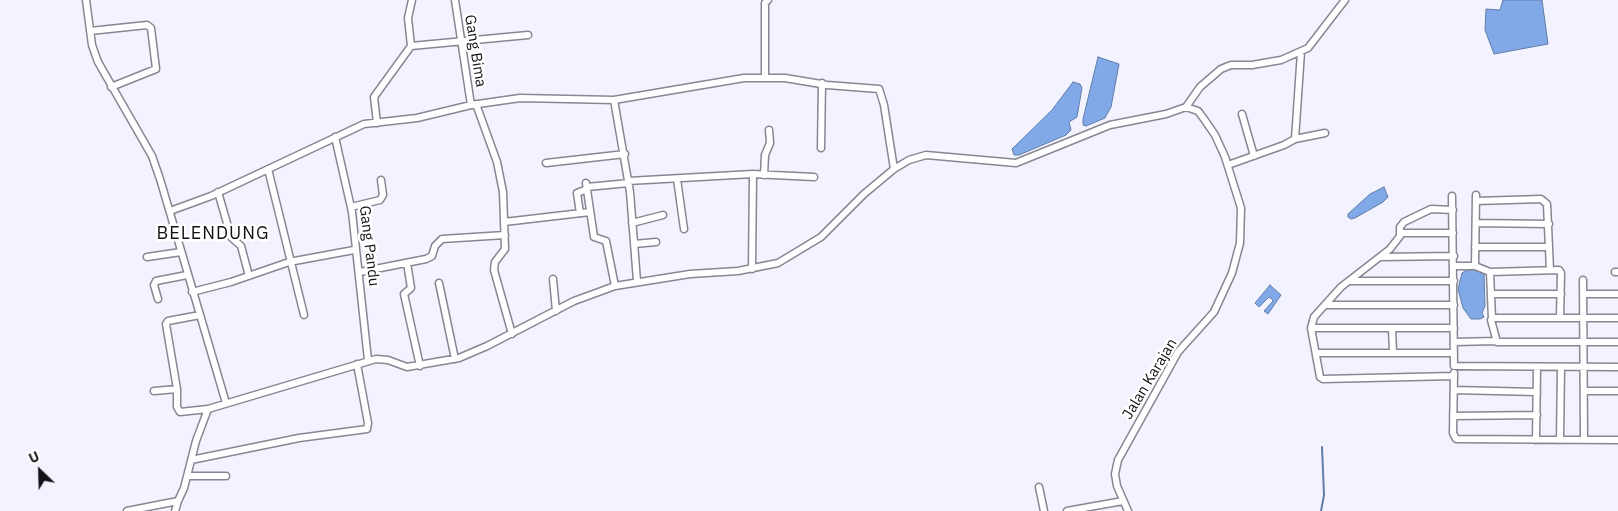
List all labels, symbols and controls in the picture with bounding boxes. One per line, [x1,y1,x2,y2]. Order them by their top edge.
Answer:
street label: Gang Bima [460,14,490,88]
street label: Gang Pandu [355,205,383,287]
district label: BELENDUNG [155,223,271,245]
street label: Jalan Karajan [1119,335,1181,423]
north arrow [15,446,65,496]
text: U [26,447,42,467]

